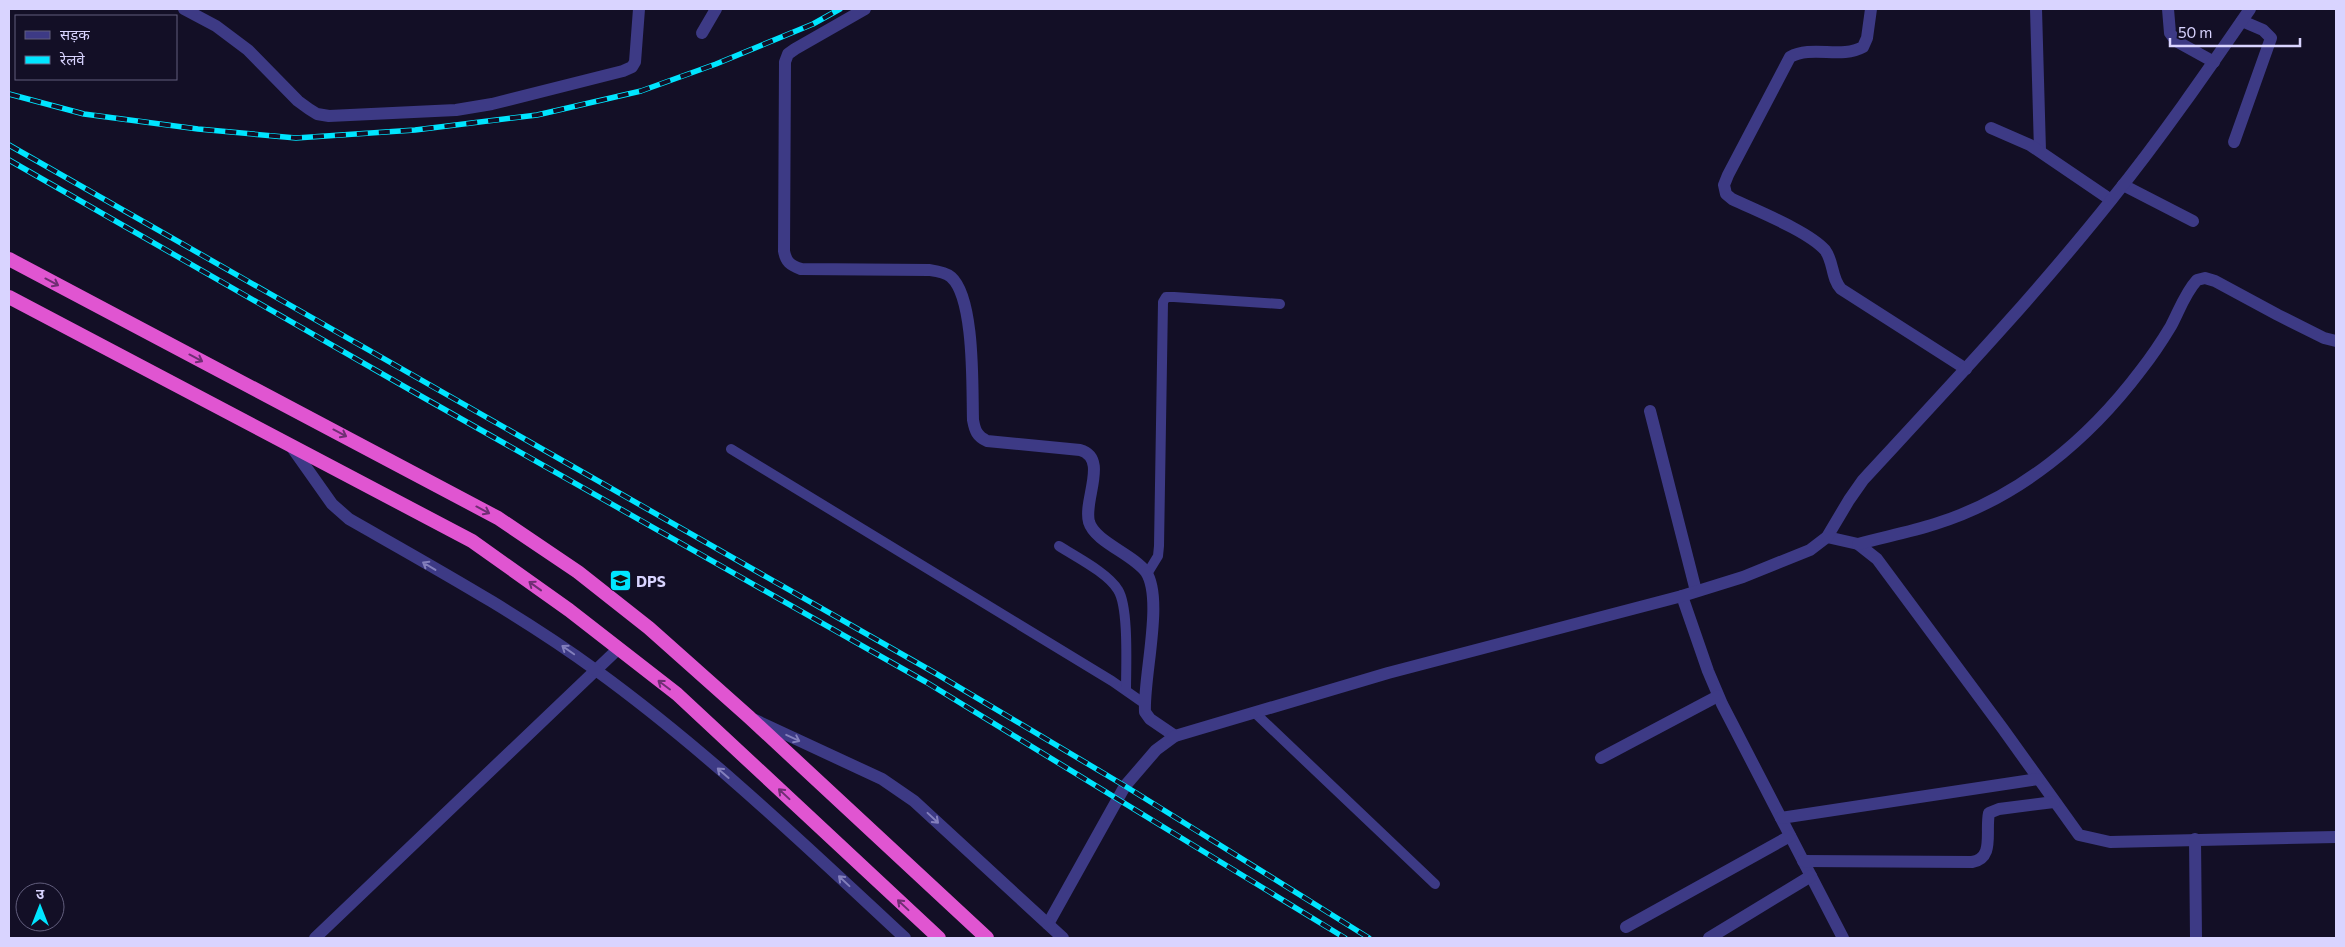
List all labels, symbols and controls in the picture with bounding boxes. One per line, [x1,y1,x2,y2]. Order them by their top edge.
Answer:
legend [15,15,178,80]
scale bar [2170,15,2300,47]
text: 50 m [2178,23,2212,41]
text: सड़क [60,25,90,43]
text: रेलवे [59,50,85,68]
one-way arrow [44,278,59,287]
one-way arrow [188,353,203,363]
one-way arrow [332,429,346,439]
one-way arrow [475,506,490,515]
one-way arrow [423,560,437,570]
school or university icon: DPS [608,569,632,593]
place label: DPS [636,572,666,590]
one-way arrow [528,581,542,591]
one-way arrow [561,645,575,656]
one-way arrow [658,679,671,690]
one-way arrow [785,733,800,743]
one-way arrow [716,767,729,779]
one-way arrow [778,788,791,800]
one-way arrow [926,812,939,824]
one-way arrow [837,875,850,887]
north arrow [15,882,65,932]
text: उ [36,885,45,902]
one-way arrow [897,899,909,911]

